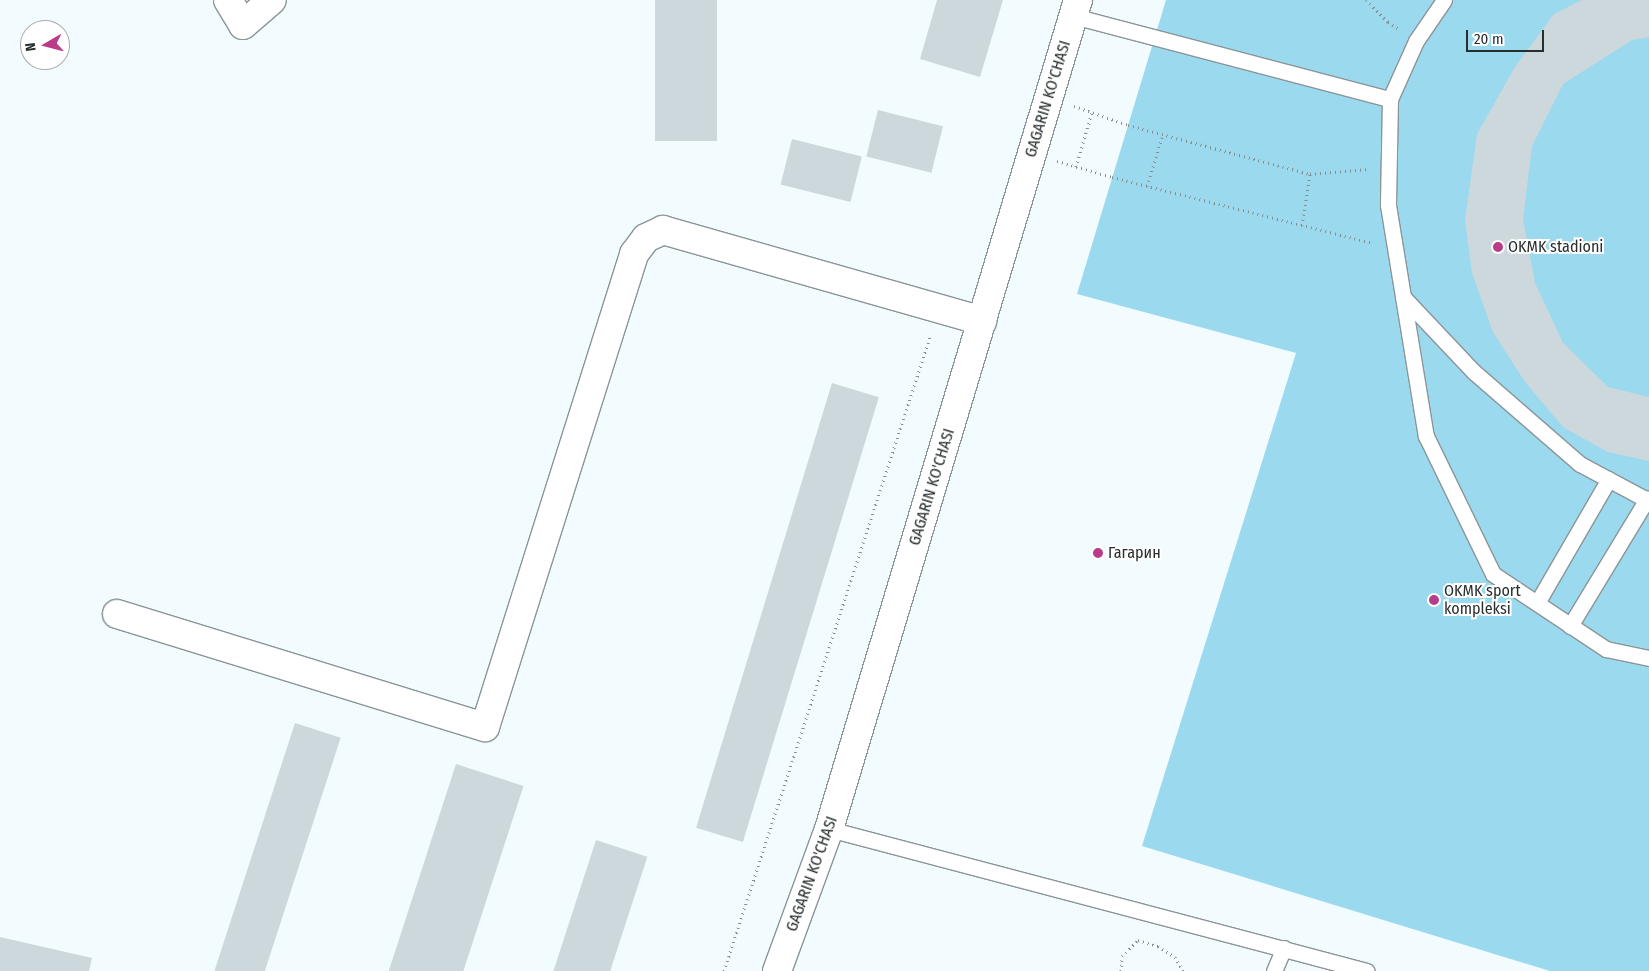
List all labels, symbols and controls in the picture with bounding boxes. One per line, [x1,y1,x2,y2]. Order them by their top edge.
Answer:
north arrow [20,20,70,70]
scale bar [1469,20,1546,52]
text: 20 m [1474,30,1504,48]
street label: GAGARIN KO'CHASI [1021,38,1075,160]
text: N [22,42,40,52]
place label: OKMK stadioni [1508,237,1603,257]
marker: OKMK stadioni [1492,241,1504,253]
street label: GAGARIN KO'CHASI [905,426,959,548]
place label: Гагарин [1108,543,1161,563]
marker: Гагарин [1092,547,1104,559]
place label: OKMK sport kompleksi [1444,581,1521,619]
marker: OKMK sport kompleksi [1428,594,1440,606]
street label: GAGARIN KO'CHASI [782,814,842,934]

